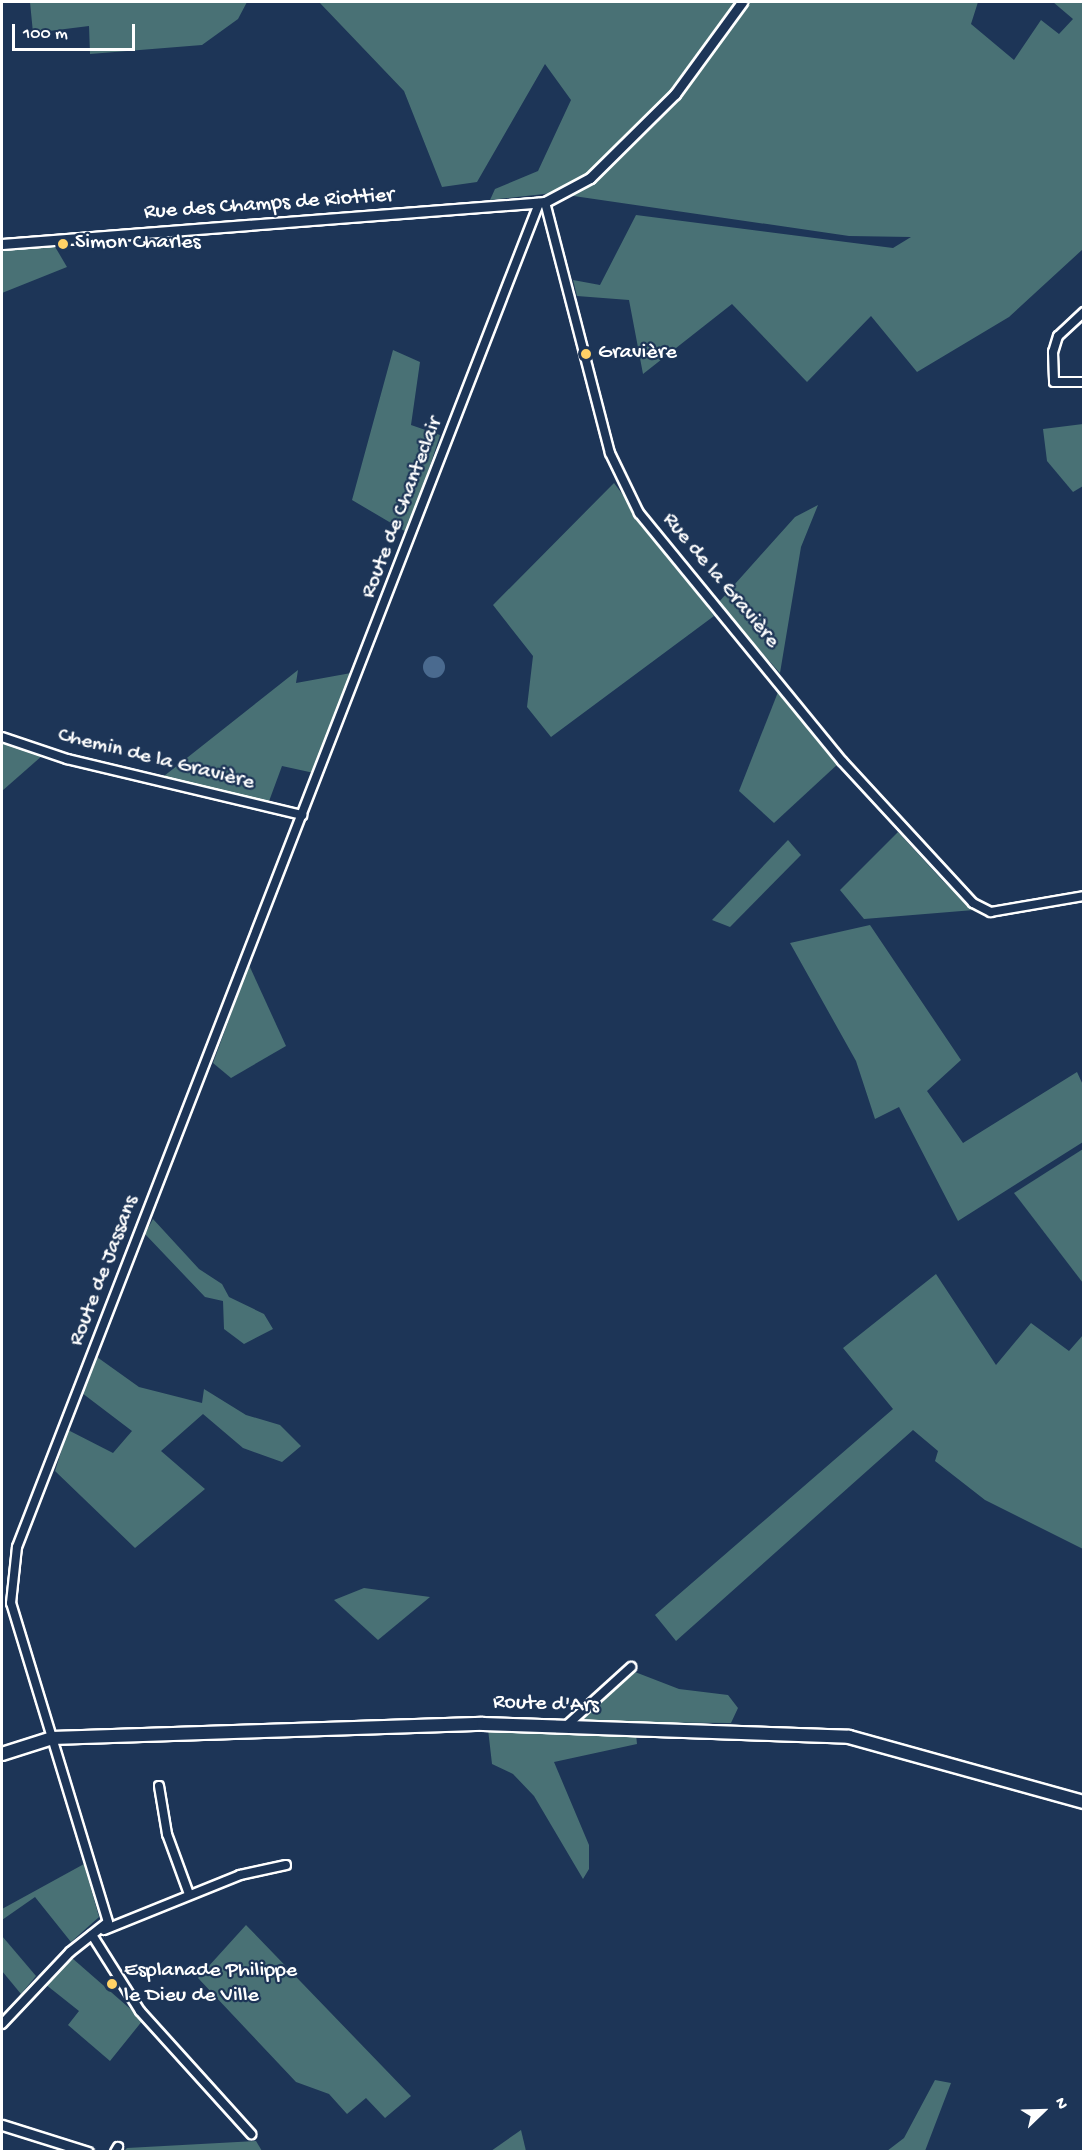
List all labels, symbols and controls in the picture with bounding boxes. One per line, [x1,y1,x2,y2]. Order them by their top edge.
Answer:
scale bar [15,12,138,50]
text: 100 m [23,24,68,45]
street label: Rue des Champs de Riottier [143,183,395,227]
place label: Simon Charles [75,231,201,257]
marker: Simon Charles [56,237,70,251]
place label: Gravière [598,341,677,367]
marker: Gravière [579,347,593,361]
street label: Route de Chanteclair [356,414,450,602]
street label: Rue de la Gravière [656,508,784,654]
street label: Chemin de la Gravière [55,723,257,797]
street label: Route de Jassans [64,1192,146,1350]
street label: Route d'Ars [492,1690,600,1720]
place label: Esplanade Philippe le Dieu de Ville [124,1958,297,2010]
marker: Esplanade Philippe le Dieu de Ville [105,1977,119,1991]
north arrow [1013,2081,1073,2141]
text: N [1049,2095,1071,2112]

